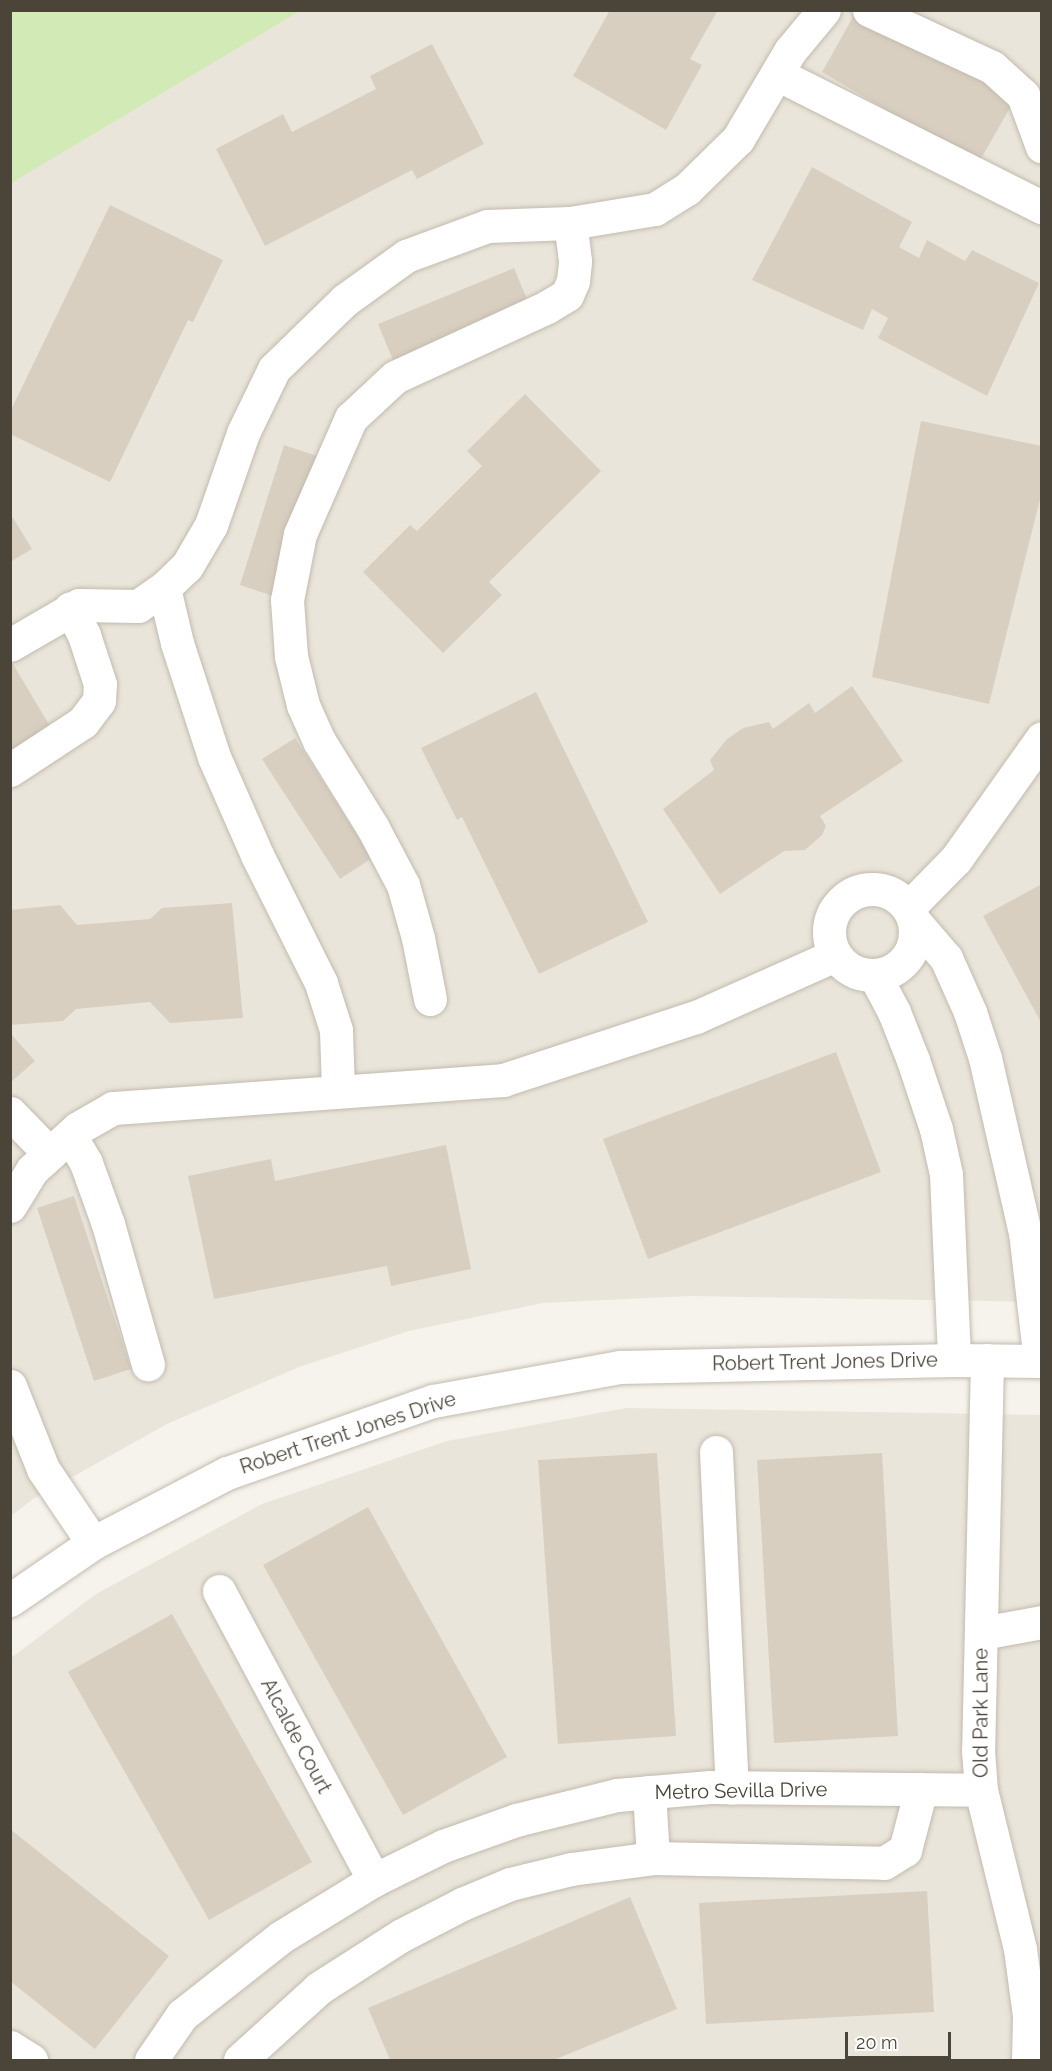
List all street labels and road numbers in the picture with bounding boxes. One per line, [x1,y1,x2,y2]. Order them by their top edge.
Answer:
street label: Robert Trent Jones Drive [711,1348,939,1376]
street label: Robert Trent Jones Drive [236,1387,460,1479]
street label: Old Park Lane [969,1648,993,1778]
street label: Alcalde Court [256,1674,336,1798]
street label: Metro Sevilla Drive [654,1777,828,1805]

